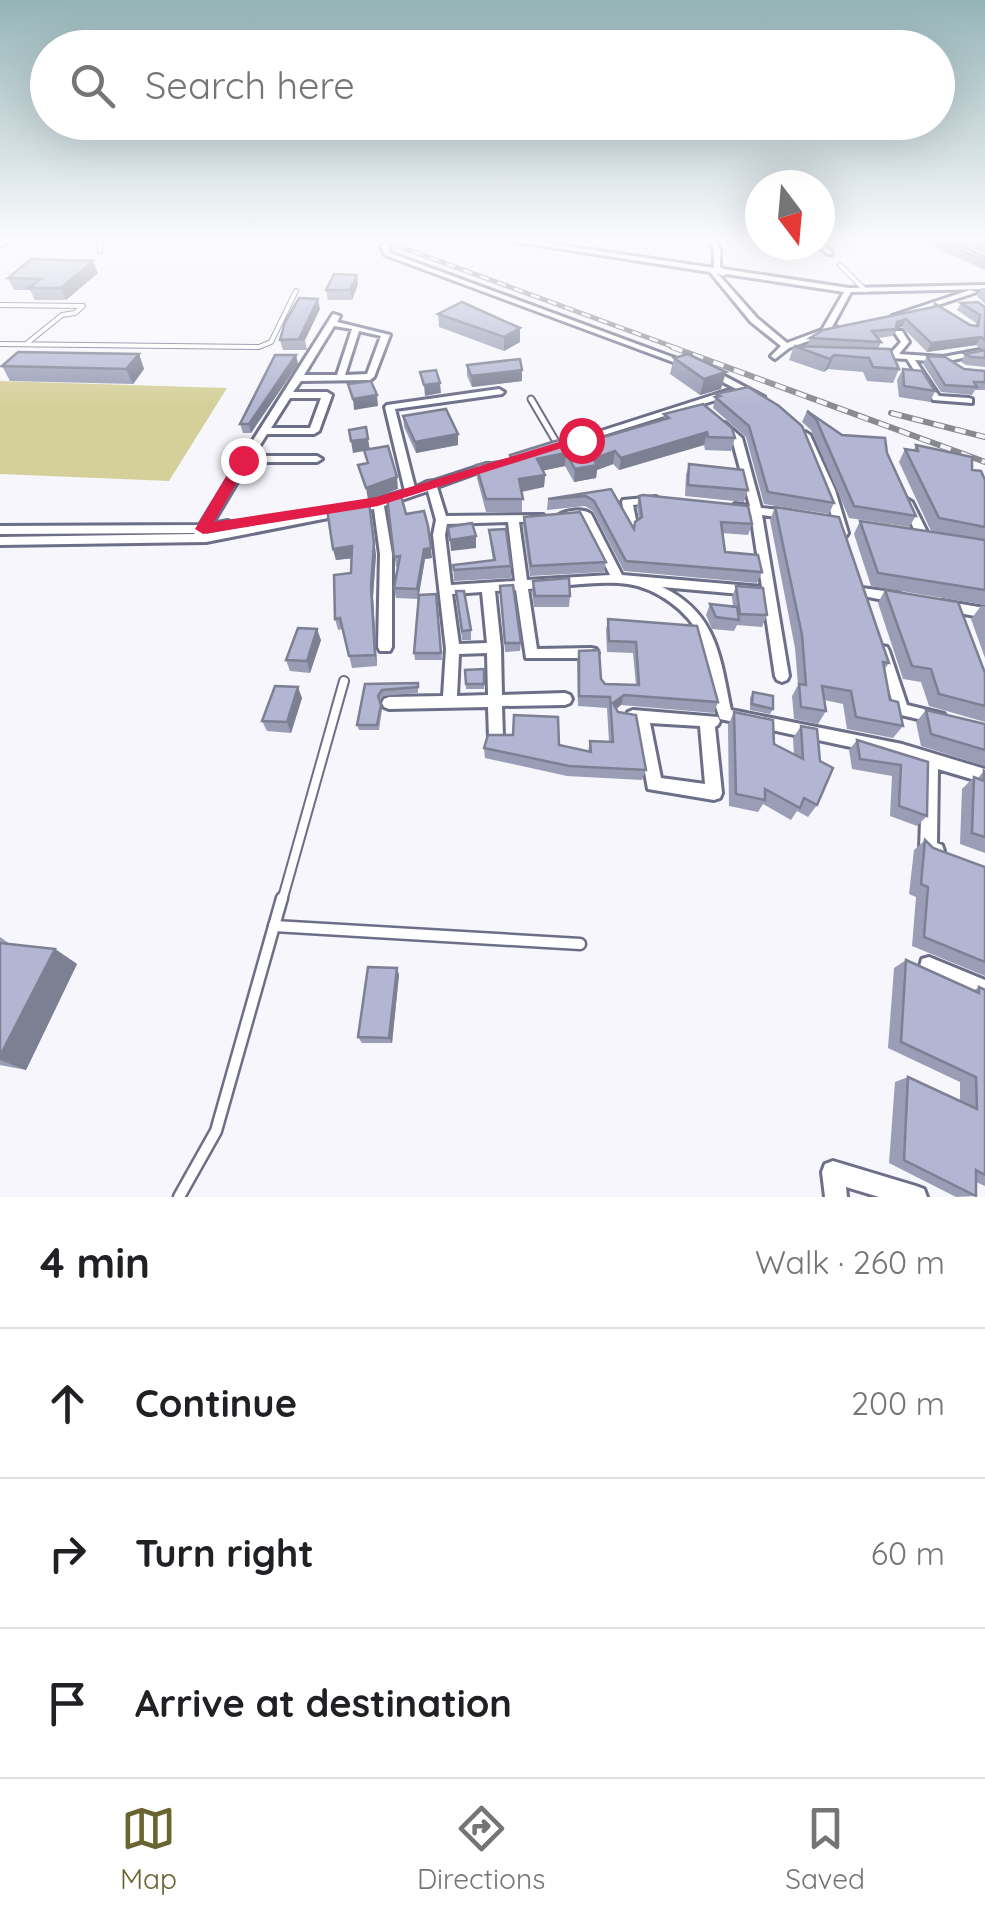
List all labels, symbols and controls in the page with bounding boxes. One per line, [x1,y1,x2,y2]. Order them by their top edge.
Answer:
search box [30,30,955,140]
icon: search [65,58,120,113]
text: Search here [145,61,355,109]
north arrow [745,170,835,260]
route start [559,418,605,464]
route end [221,438,267,484]
text: 4 min [40,1236,150,1289]
text: Walk · 260 m [755,1242,945,1282]
icon: ahead [40,1376,95,1431]
text: Continue [135,1379,297,1427]
text: 200 m [851,1383,945,1423]
icon: right [40,1526,95,1581]
text: Turn right [135,1529,314,1577]
text: 60 m [871,1533,945,1573]
icon: arrive [40,1676,95,1731]
text: Arrive at destination [135,1679,512,1727]
tab: Map [120,1801,177,1896]
tab: Directions [417,1801,545,1896]
tab: Saved [785,1801,865,1896]

